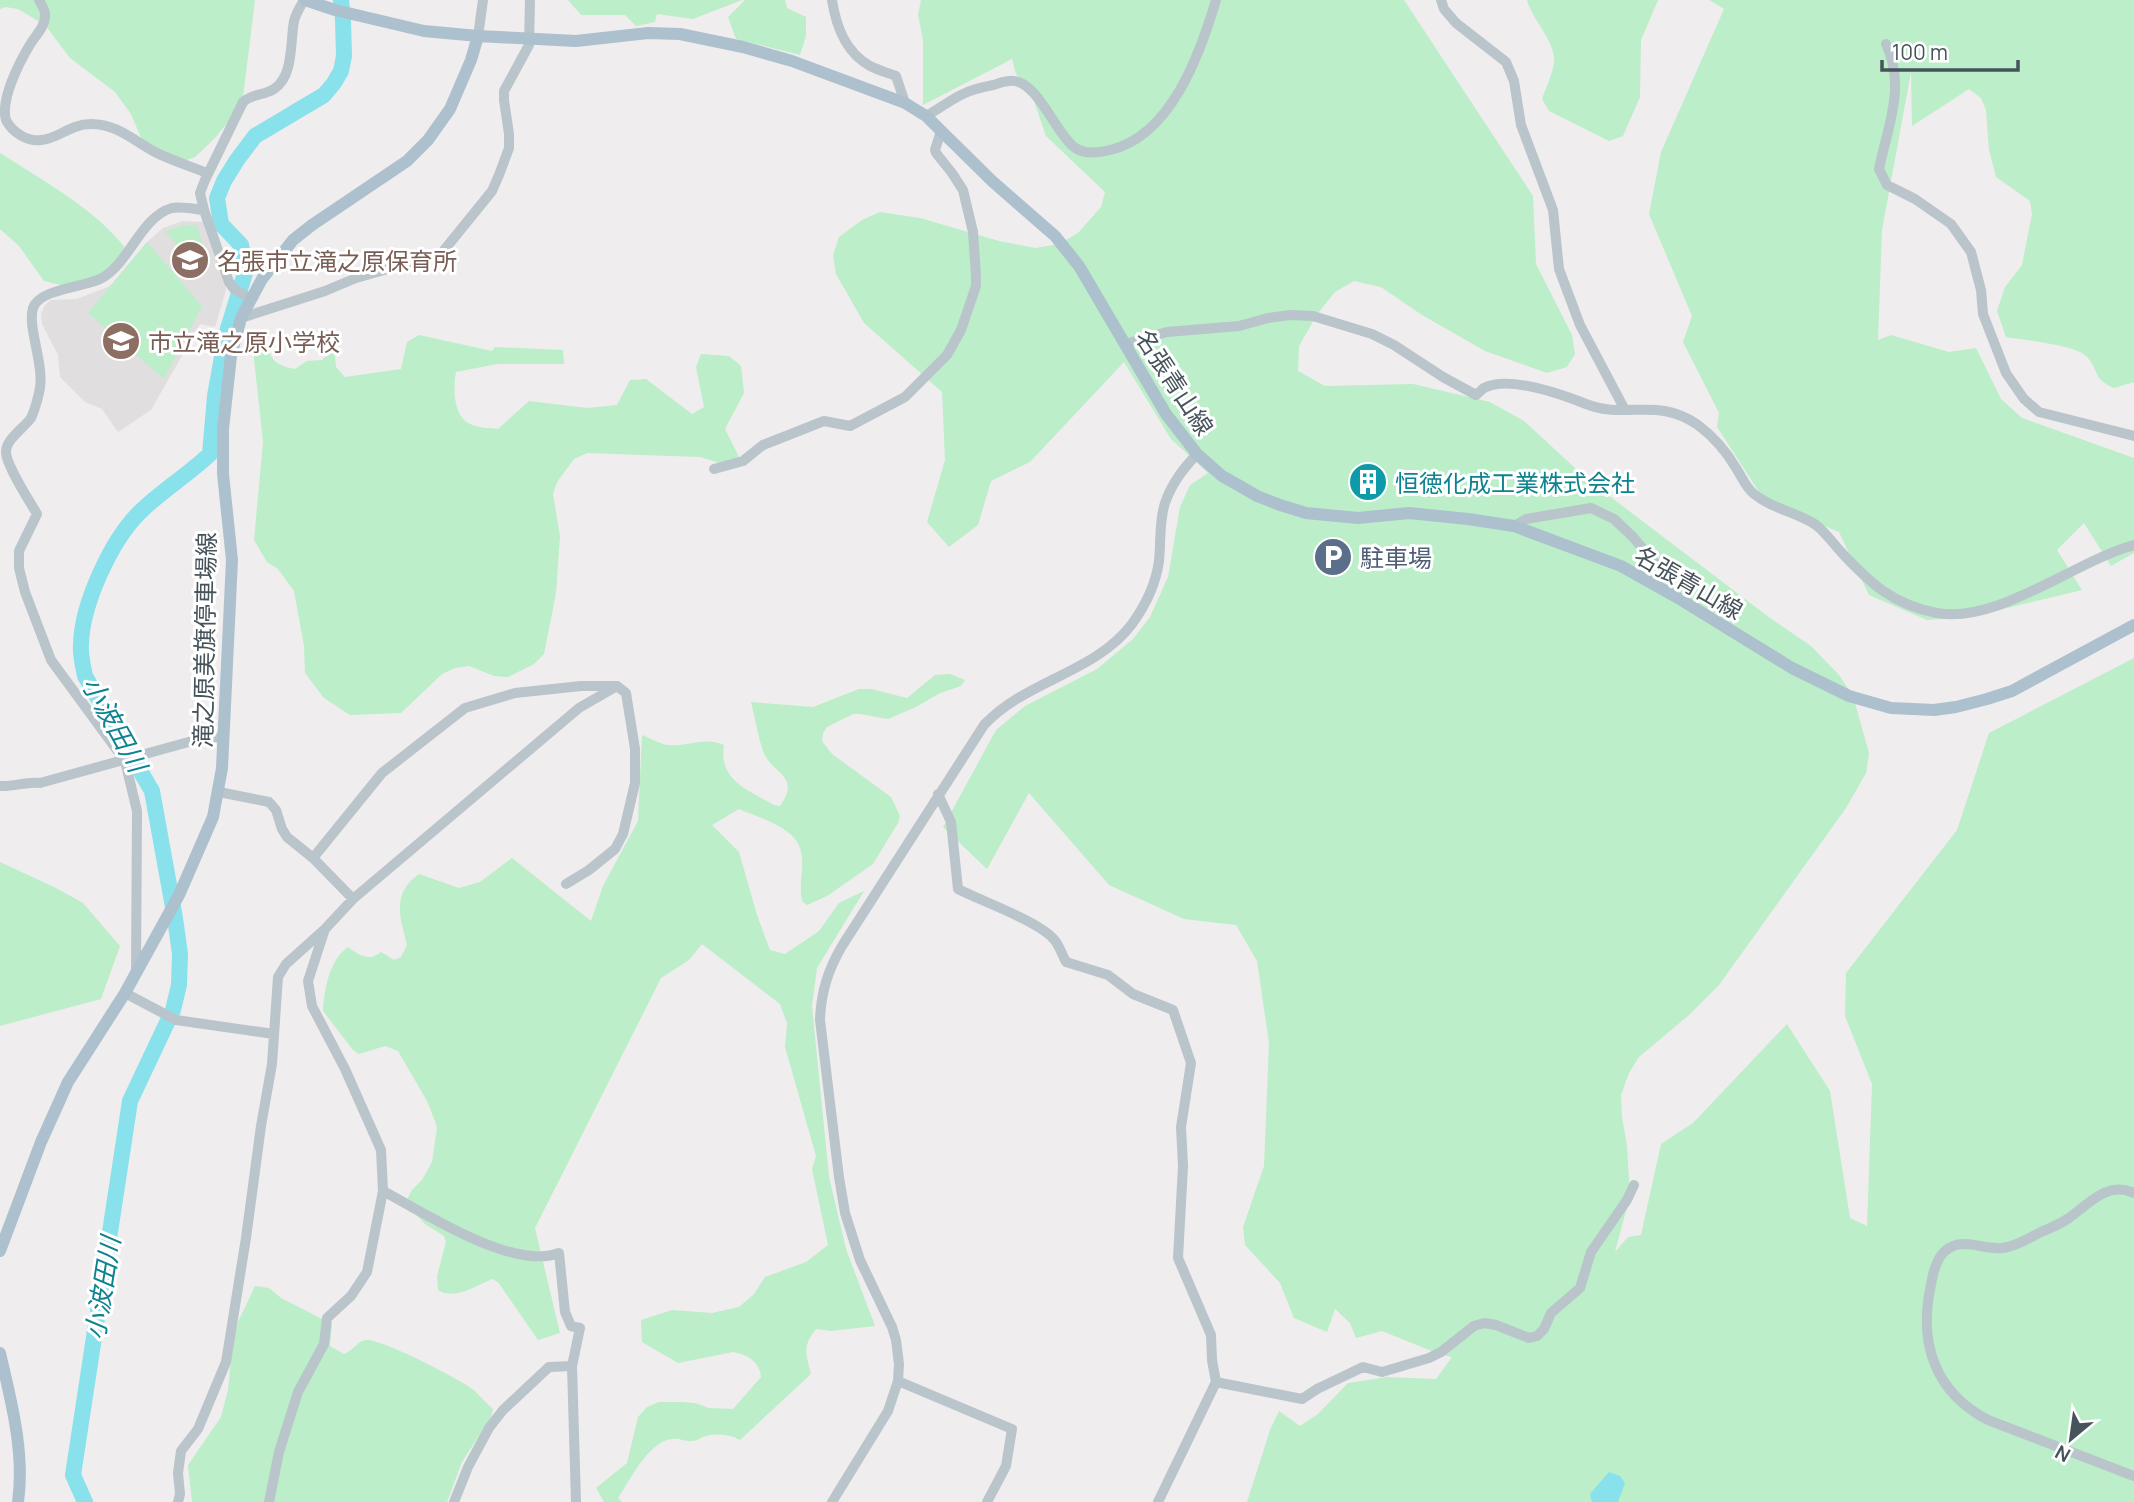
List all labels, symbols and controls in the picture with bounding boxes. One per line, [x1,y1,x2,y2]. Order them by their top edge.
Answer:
scale bar [1882,28,2018,72]
text: 100 m [1892,38,1948,66]
school or university icon: 名張市立滝之原保育所 [169,239,211,281]
place label: 名張市立滝之原保育所 [217,244,457,277]
school or university icon: 市立滝之原小学校 [100,320,142,362]
street label: 名張青山線 [1128,323,1222,441]
place label: 市立滝之原小学校 [148,325,340,358]
building icon: 恒徳化成工業株式会社 [1347,461,1389,503]
place label: 恒徳化成工業株式会社 [1395,466,1635,499]
street label: 滝之原美旗停車場線 [186,532,222,748]
parking icon: 駐車場 [1312,536,1354,578]
street label: 名張青山線 [1629,538,1749,626]
place label: 駐車場 [1360,541,1432,574]
water label: 小波田川 [74,670,157,781]
water label: 小波田川 [76,1231,128,1342]
north arrow [2036,1404,2106,1474]
text: N [2050,1439,2075,1469]

